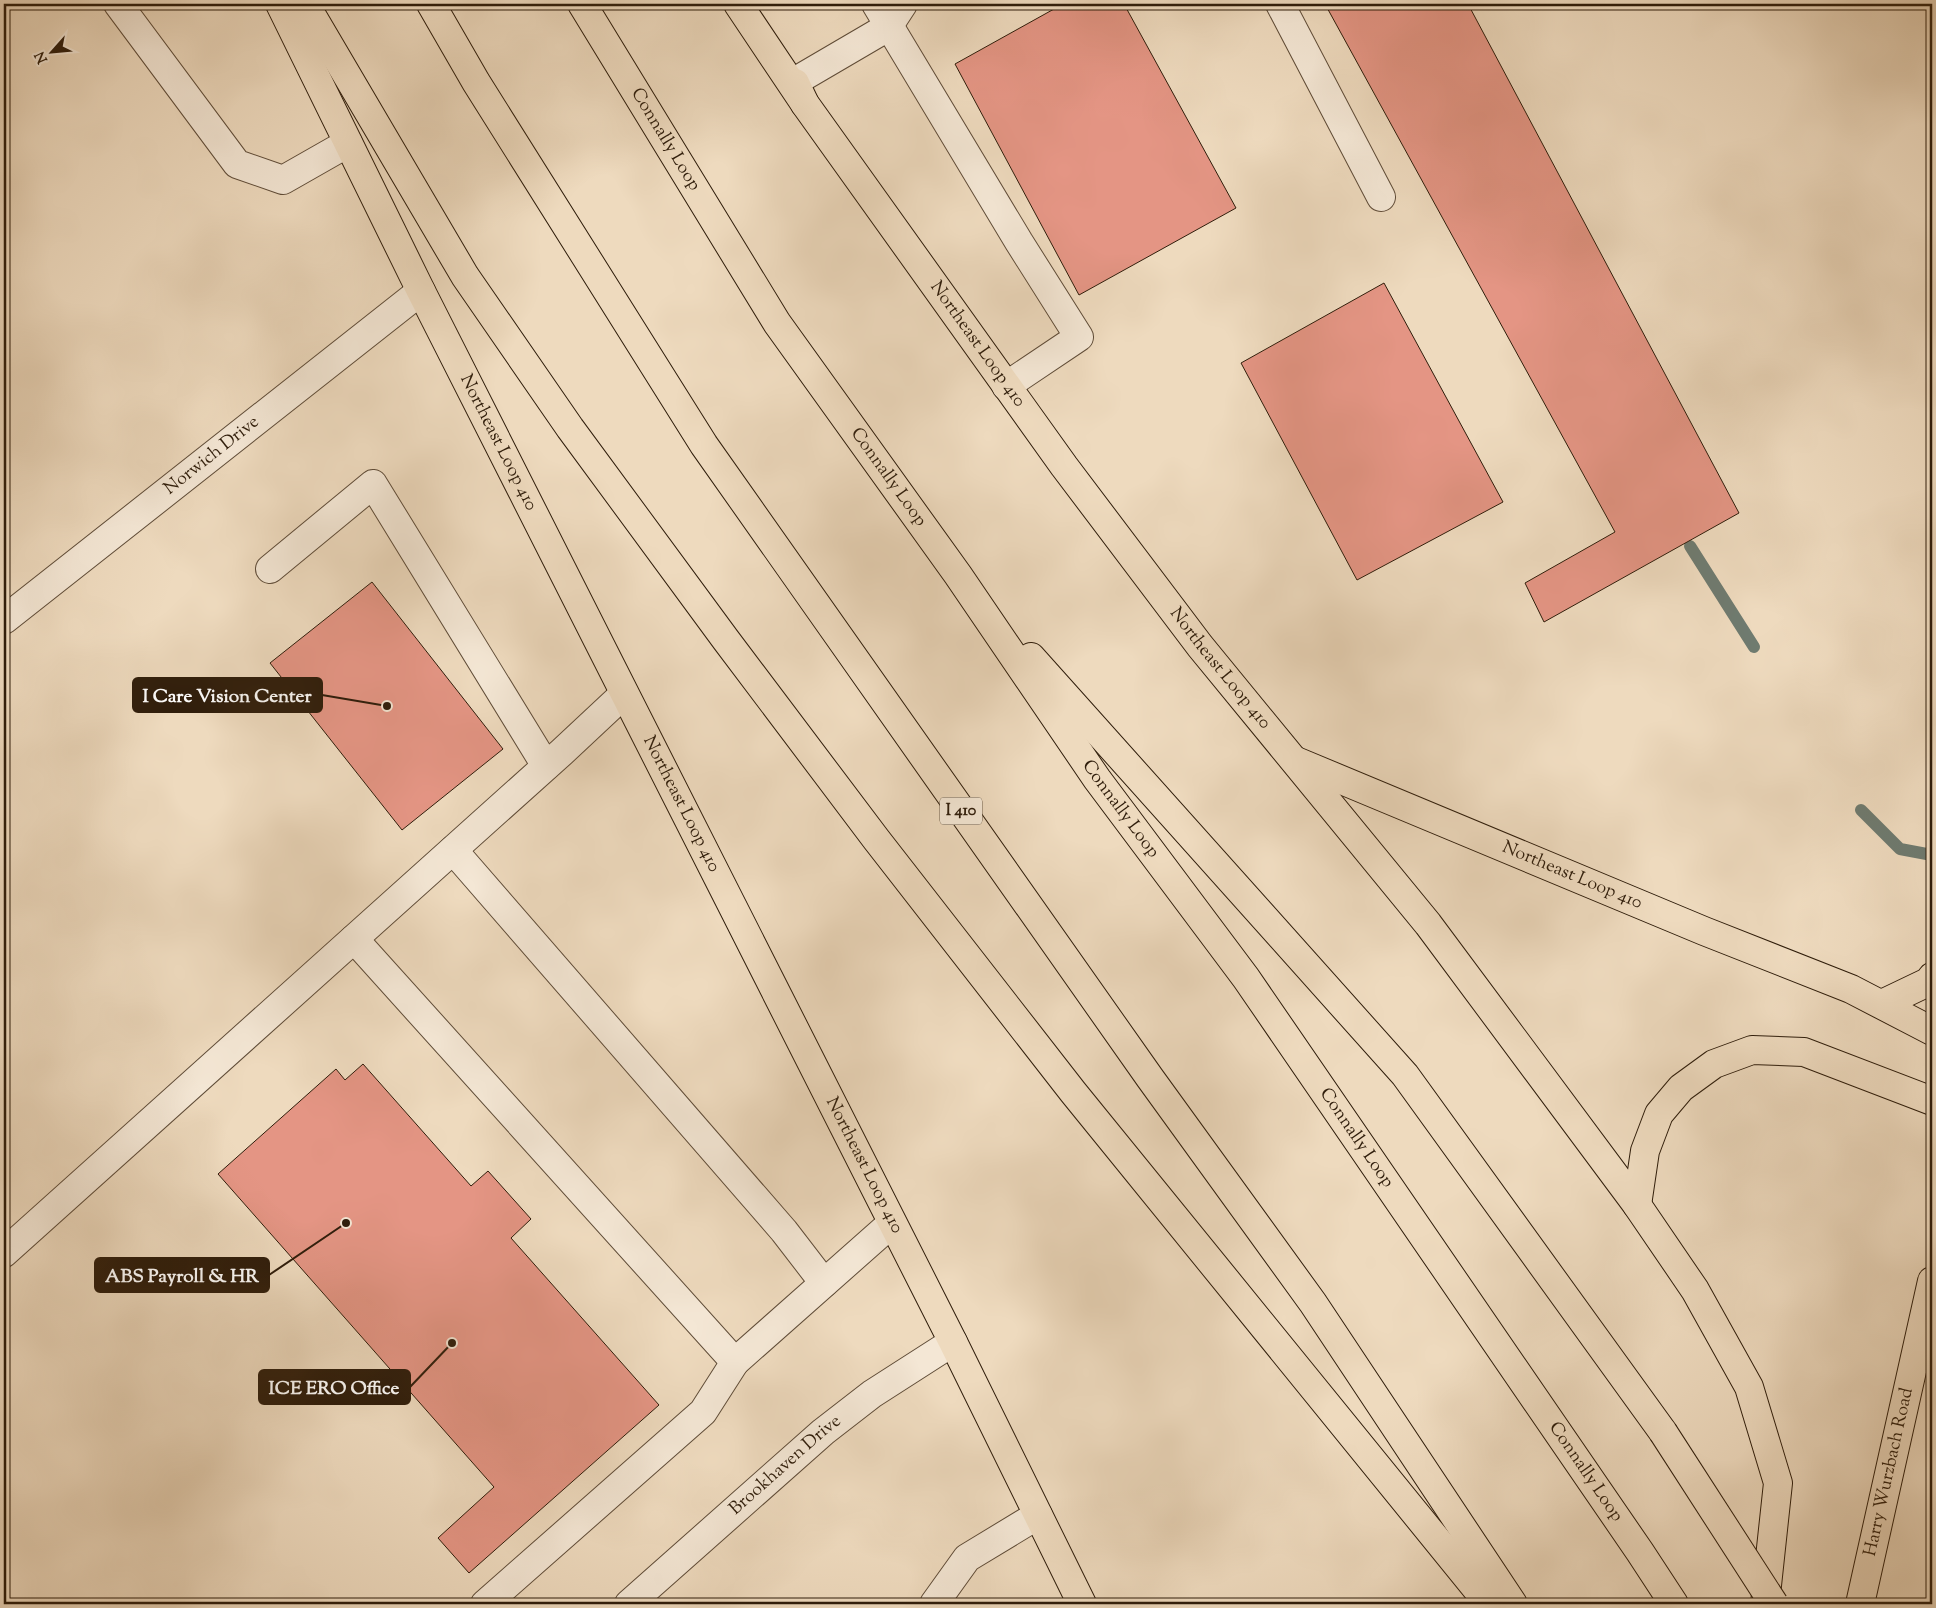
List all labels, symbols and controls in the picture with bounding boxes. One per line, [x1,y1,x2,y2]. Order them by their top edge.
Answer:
north arrow [28,28,78,78]
text: N [31,47,54,67]
street label: Connally Loop [623,83,706,196]
street label: Northeast Loop 410 [923,276,1031,413]
street label: Northeast Loop 410 [452,370,543,516]
street label: Norwich Drive [159,410,265,502]
street label: Connally Loop [843,423,932,532]
street label: Northeast Loop 410 [1163,602,1277,735]
callout: I Care Vision Center [133,678,322,712]
text: I Care Vision Center [142,684,312,711]
street label: Northeast Loop 410 [635,732,726,877]
street label: Connally Loop [1075,755,1165,864]
road number: I 410 [940,798,982,824]
street label: Northeast Loop 410 [1498,835,1646,917]
street label: Connally Loop [1312,1083,1400,1194]
street label: Northeast Loop 410 [818,1093,909,1238]
callout: ABS Payroll & HR [95,1258,269,1292]
text: ABS Payroll & HR [105,1264,259,1291]
callout: ICE ERO Office [259,1370,410,1404]
text: ICE ERO Office [269,1376,400,1403]
street label: Harry Wurzbach Road [1858,1385,1921,1559]
street label: Brookhaven Drive [724,1409,847,1522]
street label: Connally Loop [1542,1417,1629,1528]

